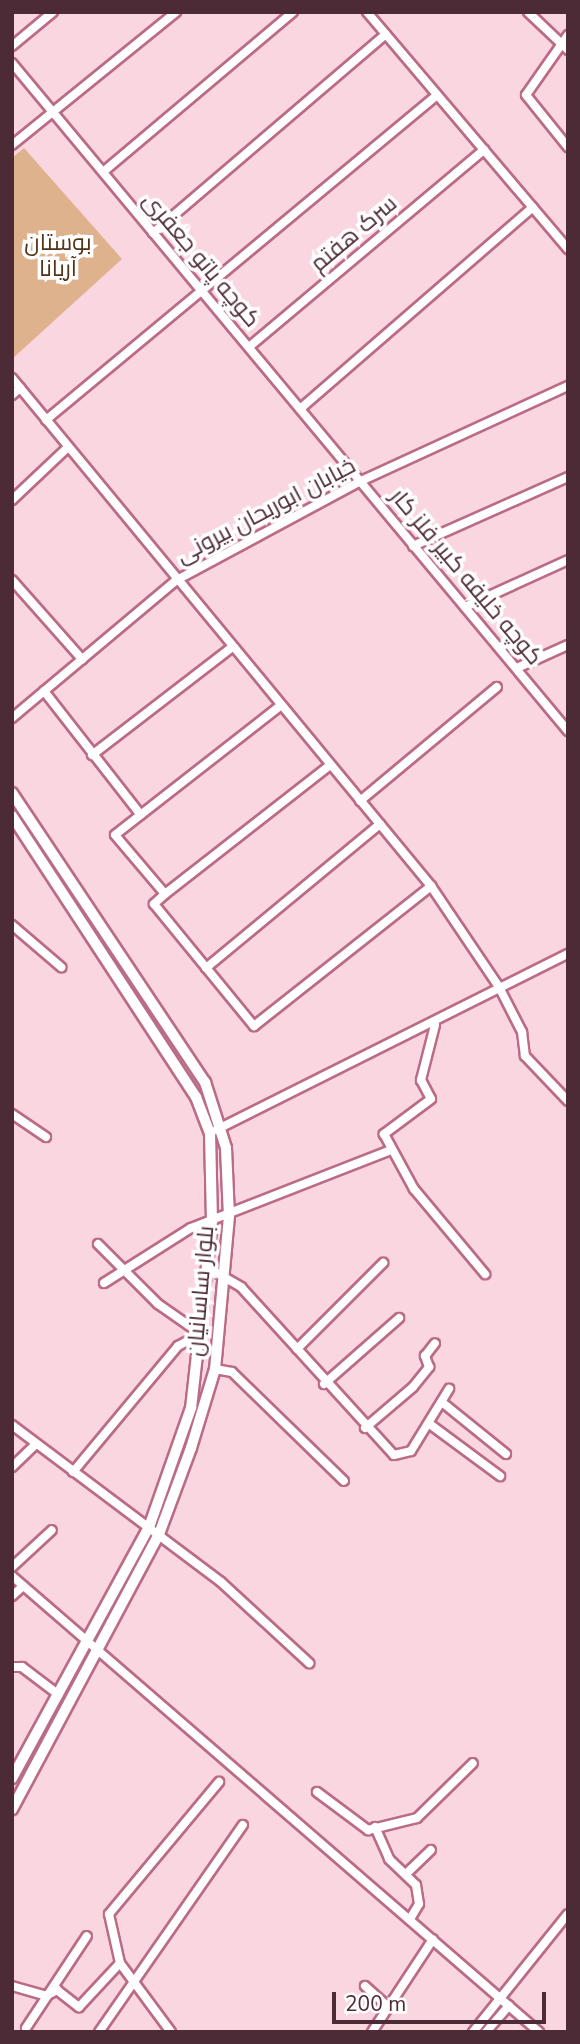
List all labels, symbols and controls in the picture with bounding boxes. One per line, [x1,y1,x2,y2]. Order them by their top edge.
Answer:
street label: کوچه پاتو جعفری [137,187,265,333]
street label: سرک هفتم [305,190,403,278]
park label: بوستان آریانا [24,229,92,283]
street label: خیابان ابوریحان بیرونی [172,452,360,570]
street label: کوچه خلیفه کبیر فلز کار [384,483,548,671]
street label: بلوار ساسانیان [182,1224,220,1358]
scale bar [335,1978,548,2022]
text: 200 m [345,1990,406,2018]

